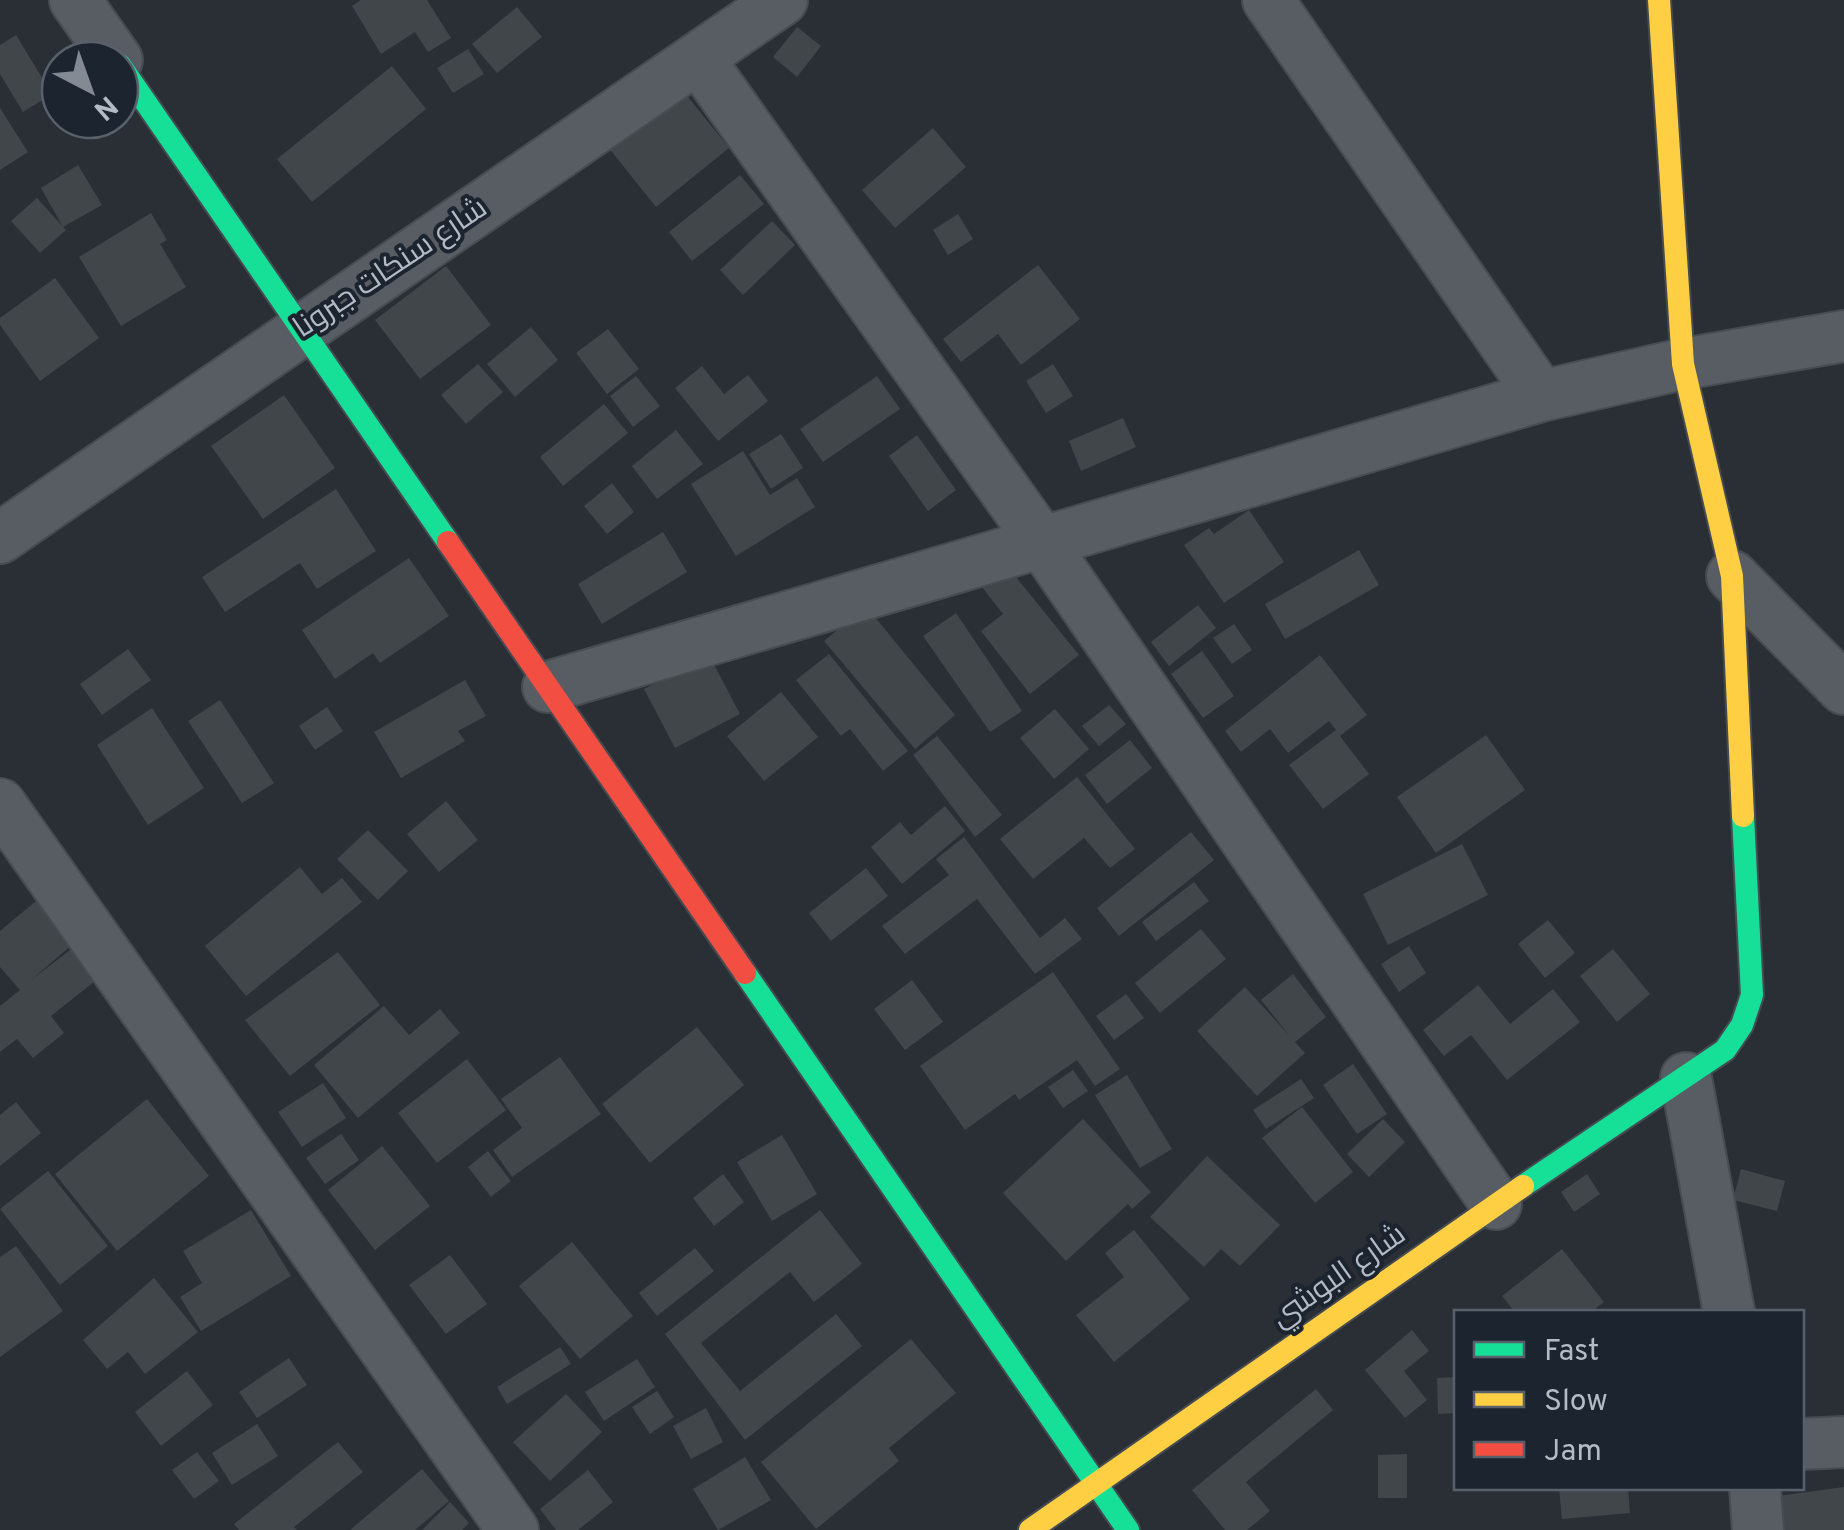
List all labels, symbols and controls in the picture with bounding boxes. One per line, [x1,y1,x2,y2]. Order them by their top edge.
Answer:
north arrow [40,40,140,140]
text: N [85,86,124,127]
street label: شارع سنكات جبرونا [287,191,495,347]
street label: شارع البوشي [1264,1217,1414,1338]
legend [1454,1310,1804,1490]
text: Fast [1544,1334,1599,1371]
text: Slow [1544,1384,1608,1421]
text: Jam [1544,1434,1602,1471]

